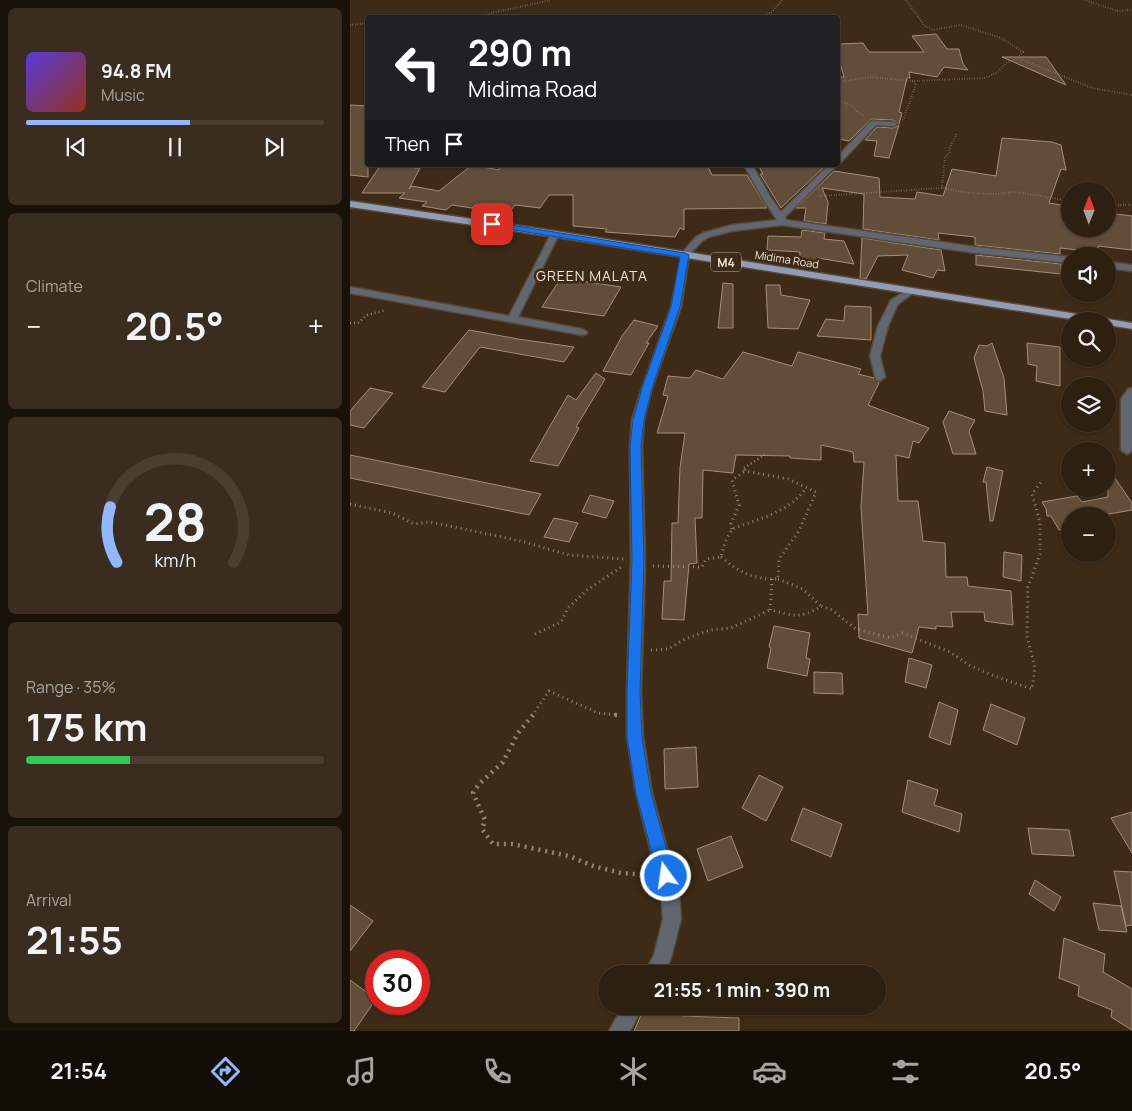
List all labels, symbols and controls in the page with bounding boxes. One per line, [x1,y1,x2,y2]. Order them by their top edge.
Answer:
text: 290 m [468,29,572,77]
icon: left [385,35,450,100]
text: 94.8 FM [101,58,171,84]
text: Midima Road [468,74,597,104]
text: Music [101,84,145,106]
icon: arrive [440,130,468,158]
text: Then [385,131,430,157]
icon: previous [62,133,90,161]
icon: pause [161,133,189,161]
icon: next [260,133,288,161]
north arrow [1061,182,1116,238]
map controls [1061,182,1116,562]
pin [471,203,513,245]
icon: arrive [478,210,506,238]
street label: Midima Road [754,247,820,271]
button: sound [1061,247,1116,302]
road number: M4 [711,252,741,272]
district label: GREEN MALATA [536,266,648,285]
text: Climate [26,275,83,297]
text: 20.5° [125,299,224,351]
text: − [26,307,41,345]
text: + [308,307,324,345]
button: search [1061,312,1116,367]
button: layers [1061,377,1116,432]
button: + [1061,442,1116,497]
text: 28 [144,486,206,557]
button: − [1061,507,1116,562]
text: km/h [154,548,196,572]
text: Range · 35% [26,676,116,698]
text: 175 km [26,700,147,752]
position arrow [639,849,691,901]
text: Arrival [26,889,72,911]
text: 21:55 [26,913,123,965]
speed limit sign: 30 [365,950,430,1015]
text: 21:55 · 1 min · 390 m [654,977,830,1003]
icon: directions [208,1054,243,1089]
icon: music [344,1054,379,1089]
icon: phone [480,1054,515,1089]
icon: climate [616,1054,651,1089]
icon: car [752,1054,787,1089]
icon: filters [888,1054,923,1089]
text: 21:54 [51,1056,107,1086]
text: 20.5° [1024,1056,1081,1086]

